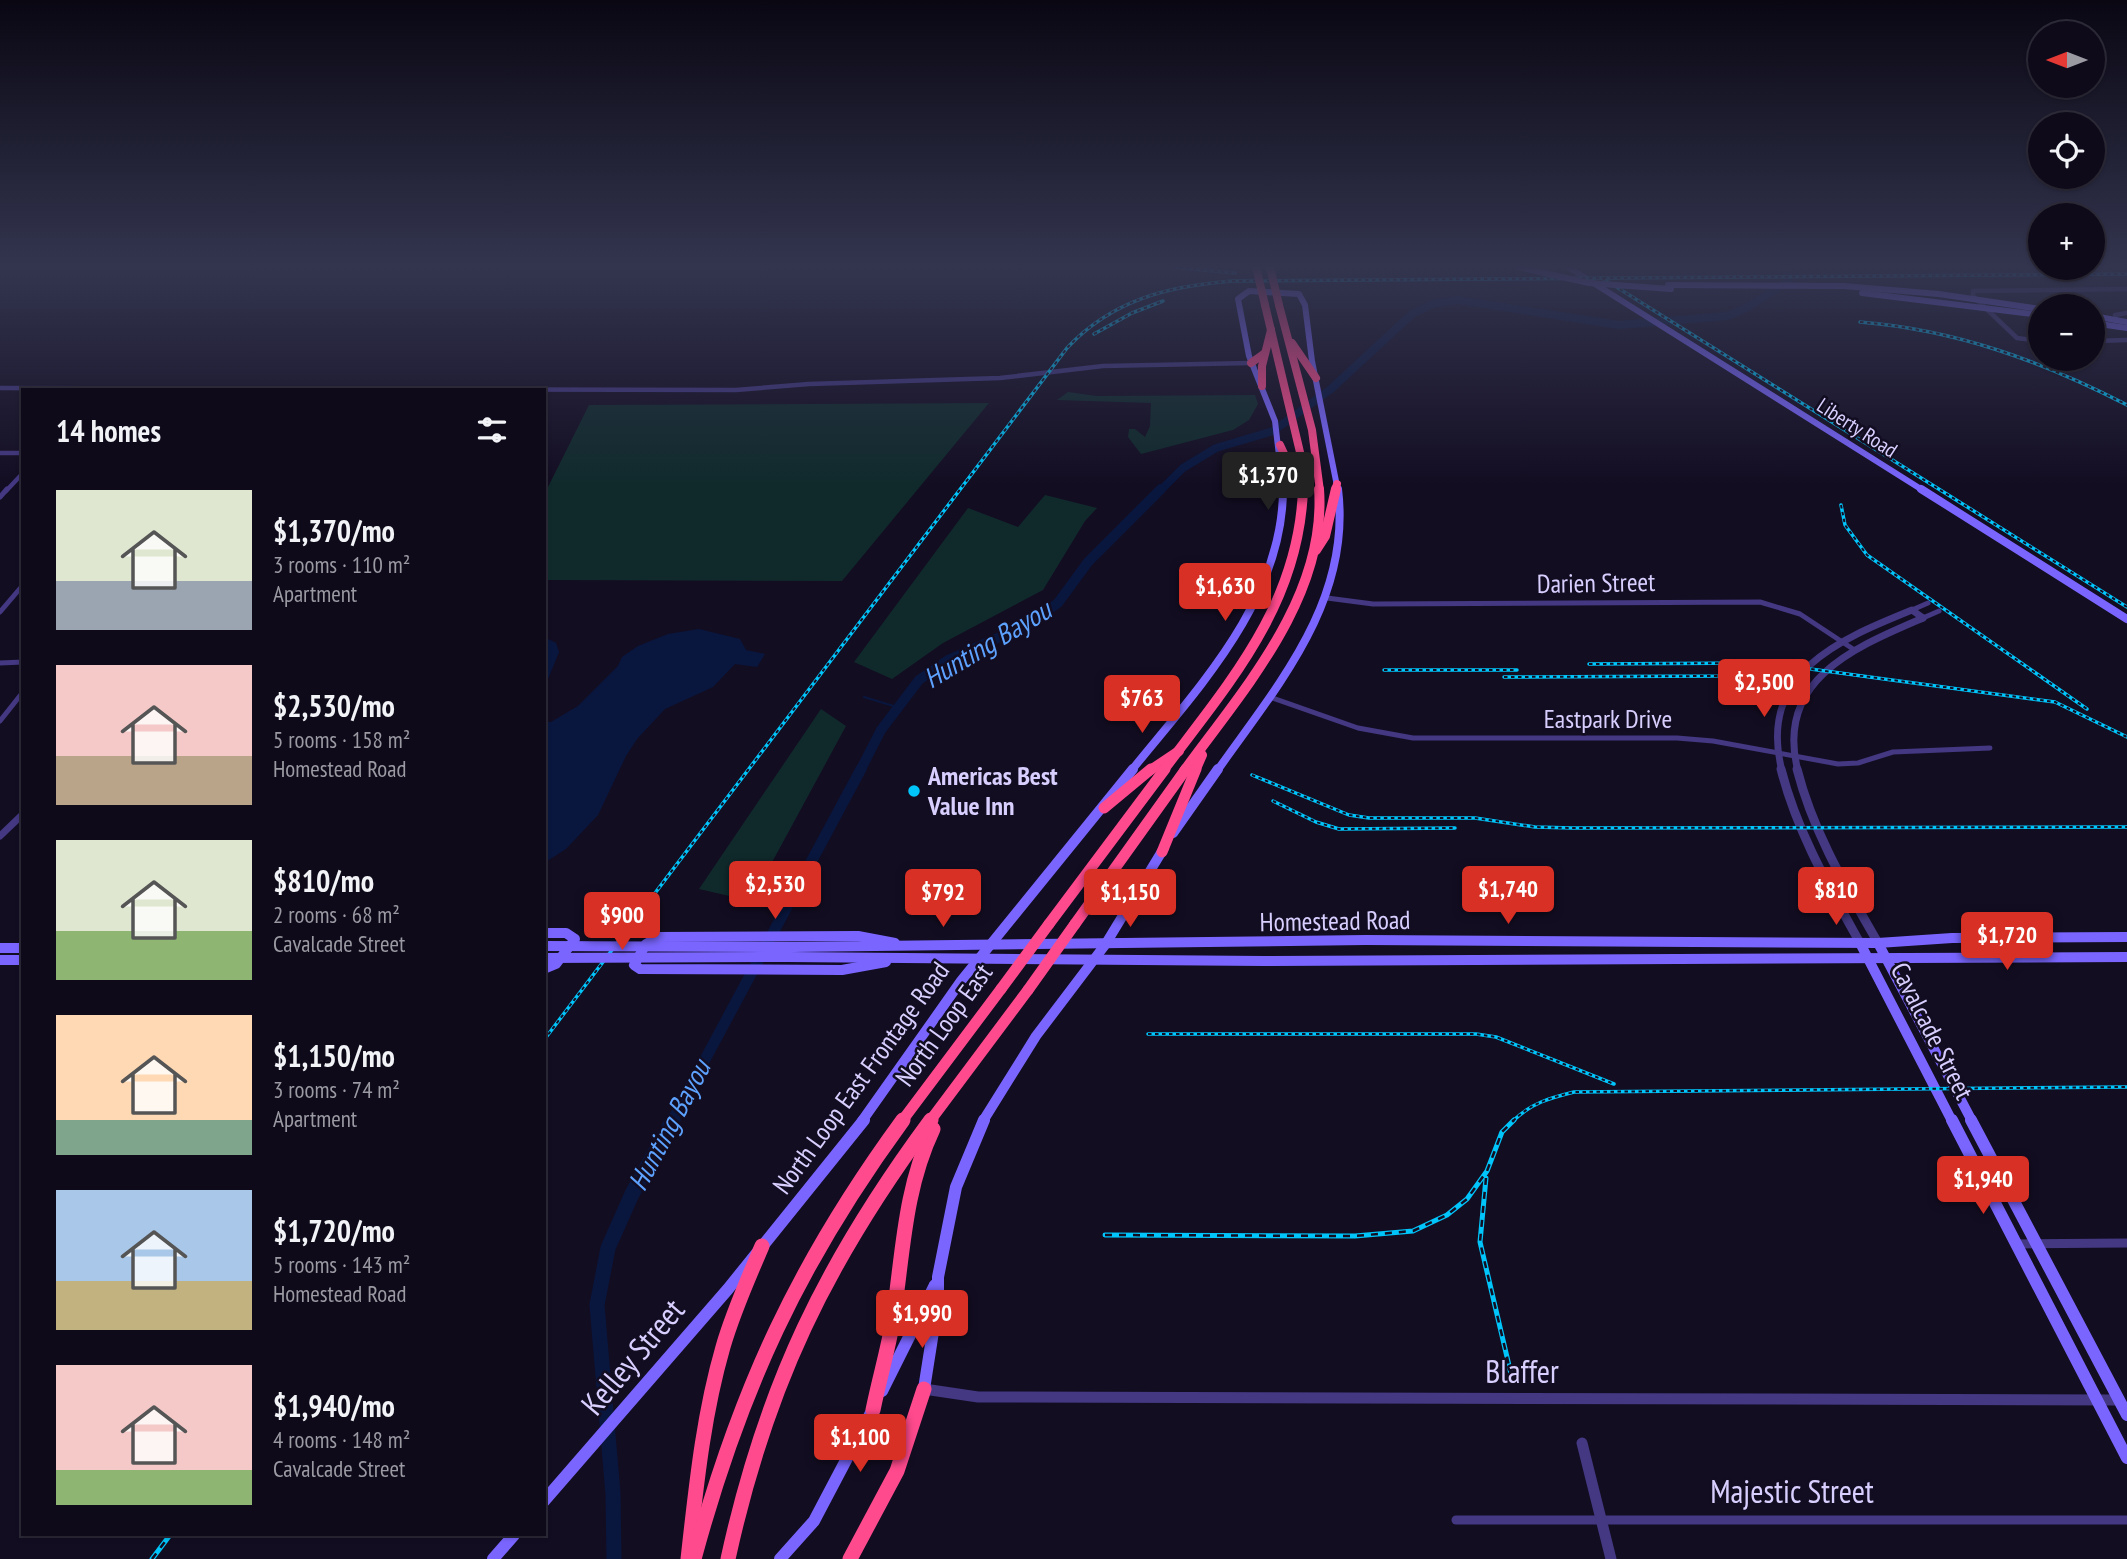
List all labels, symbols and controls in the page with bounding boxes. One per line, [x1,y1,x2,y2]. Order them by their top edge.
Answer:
north arrow [2028,21,2105,98]
map controls [2028,21,2105,371]
button: locate [2028,112,2105,189]
button: + [2028,203,2105,280]
button: − [2028,294,2105,371]
street label: Liberty Road [1812,392,1903,464]
text: 14 homes [56,411,161,450]
icon: filters [473,411,511,449]
pin: $1,370 [1211,452,1325,512]
text: $1,370 [1238,460,1298,489]
text: $1,370/mo [273,511,395,550]
icon: home [112,518,196,602]
text: 3 rooms · 110 m² [273,550,410,579]
pin: $1,630 [1168,564,1282,623]
street label: Darien Street [1537,565,1655,600]
text: $1,630 [1195,571,1255,600]
text: Apartment [273,579,357,608]
water label: Hunting Bayou [916,590,1059,696]
pin: $2,500 [1707,660,1821,719]
text: $2,500 [1734,667,1794,696]
pin: $763 [1101,676,1183,735]
text: $763 [1120,683,1164,712]
text: $2,530/mo [273,686,395,725]
icon: home [112,693,196,777]
street label: Eastpark Drive [1544,702,1672,735]
text: 5 rooms · 158 m² [273,725,410,754]
text: Homestead Road [273,754,406,783]
place label: Americas Best Value Inn [927,759,1058,822]
marker: Americas Best Value Inn [906,783,922,799]
text: $810/mo [273,861,374,900]
pin: $2,530 [718,862,832,921]
pin: $1,740 [1451,866,1565,926]
pin: $810 [1795,867,1877,927]
icon: home [112,868,196,952]
text: $2,530 [745,869,805,898]
pin: $792 [902,870,984,929]
pin: $1,150 [1073,870,1187,929]
text: $1,740 [1478,874,1538,903]
text: $810 [1814,875,1858,904]
text: $792 [921,877,965,906]
text: $1,150 [1100,877,1160,906]
pin: $900 [581,892,663,952]
text: 2 rooms · 68 m² [273,900,400,929]
text: $900 [600,900,644,929]
street label: Homestead Road [1259,903,1411,938]
pin: $1,720 [1950,912,2064,972]
text: $1,720 [1977,920,2037,949]
text: Cavalcade Street [273,929,405,958]
street label: North Loop East Frontage Road [765,955,956,1200]
street label: North Loop East [888,957,999,1092]
street label: Cavalcade Street [1884,957,1981,1105]
text: $1,150/mo [273,1036,395,1075]
icon: home [112,1043,196,1127]
water label: Hunting Bayou [619,1051,719,1196]
text: 3 rooms · 74 m² [273,1075,400,1104]
text: Apartment [273,1104,357,1133]
pin: $1,940 [1926,1156,2040,1216]
text: $1,940 [1953,1164,2013,1193]
text: $1,720/mo [273,1211,395,1250]
icon: home [112,1218,196,1302]
text: 5 rooms · 143 m² [273,1250,410,1279]
text: Homestead Road [273,1279,406,1308]
street label: Kelley Street [571,1289,693,1423]
pin: $1,990 [865,1290,979,1350]
text: $1,990 [892,1298,952,1327]
street label: Blaffer [1485,1350,1559,1392]
text: $1,940/mo [273,1386,395,1425]
icon: home [112,1393,196,1477]
pin: $1,100 [803,1414,917,1474]
text: $1,100 [830,1422,890,1451]
text: 4 rooms · 148 m² [273,1425,410,1454]
text: Cavalcade Street [273,1454,405,1483]
street label: Majestic Street [1710,1470,1874,1512]

